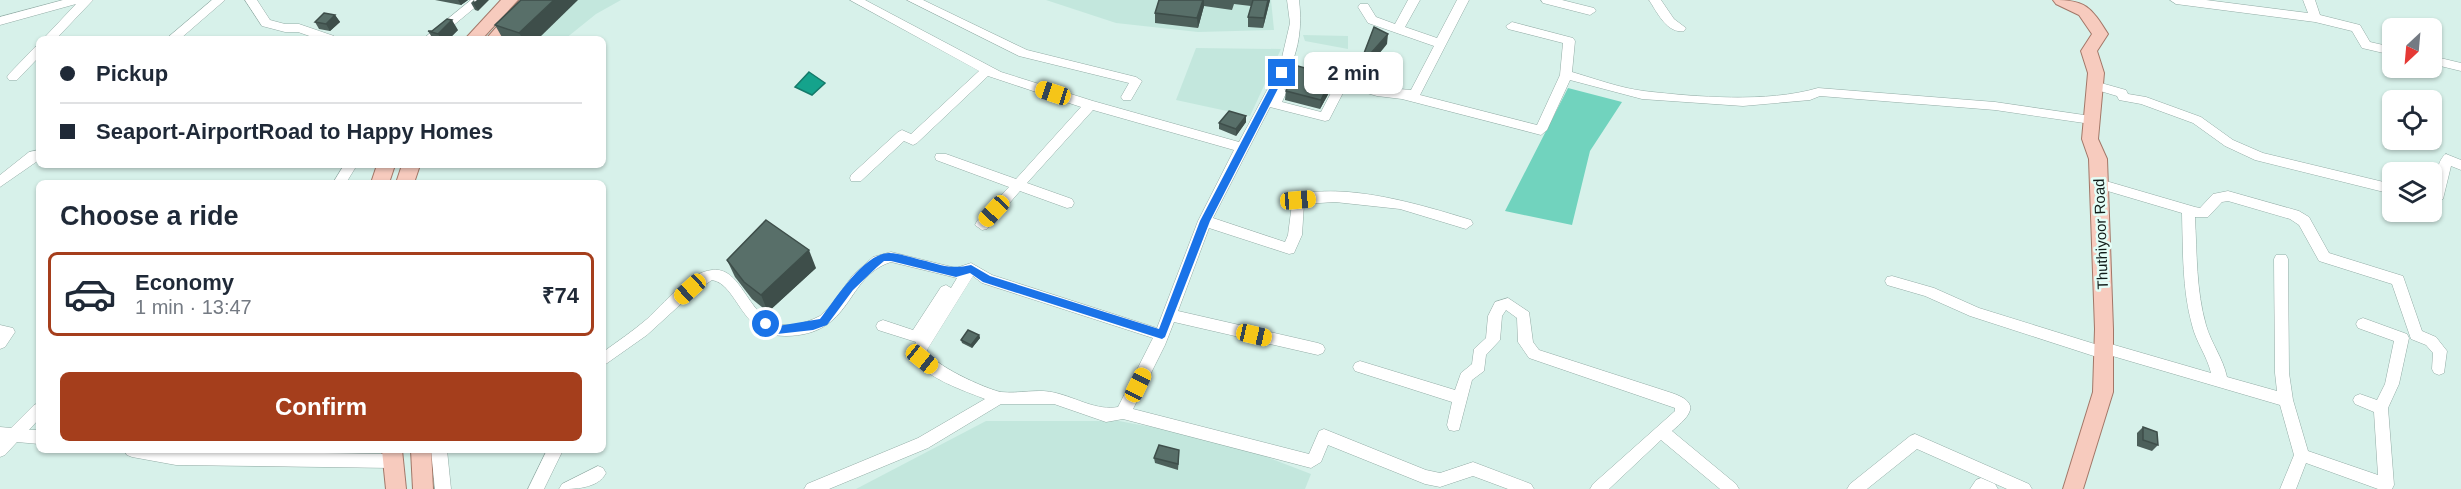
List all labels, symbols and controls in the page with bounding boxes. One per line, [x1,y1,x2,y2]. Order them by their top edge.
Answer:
north arrow [2382,18,2442,78]
map controls [2382,18,2442,222]
callout: 2 min [1303,52,1402,94]
route end [1268,59,1295,86]
text: Pickup [96,61,168,86]
text: 2 min [1327,62,1380,84]
car [1033,79,1073,107]
button: locate [2382,90,2442,150]
text: Seaport-AirportRoad to Happy Homes [96,119,493,144]
button: layers [2382,162,2442,222]
street label: Thuthiyoor Road [2090,178,2111,290]
car [1279,189,1317,211]
car [975,192,1013,230]
text: Choose a ride [60,201,239,231]
icon: car [63,267,117,321]
text: Economy [135,270,234,295]
car [671,270,709,308]
text: ₹74 [542,283,579,308]
text: 1 min · 13:47 [135,296,252,318]
route start [752,310,779,337]
car [1234,322,1274,348]
car [902,341,942,377]
car [1122,365,1154,405]
button: Confirm [60,372,582,441]

